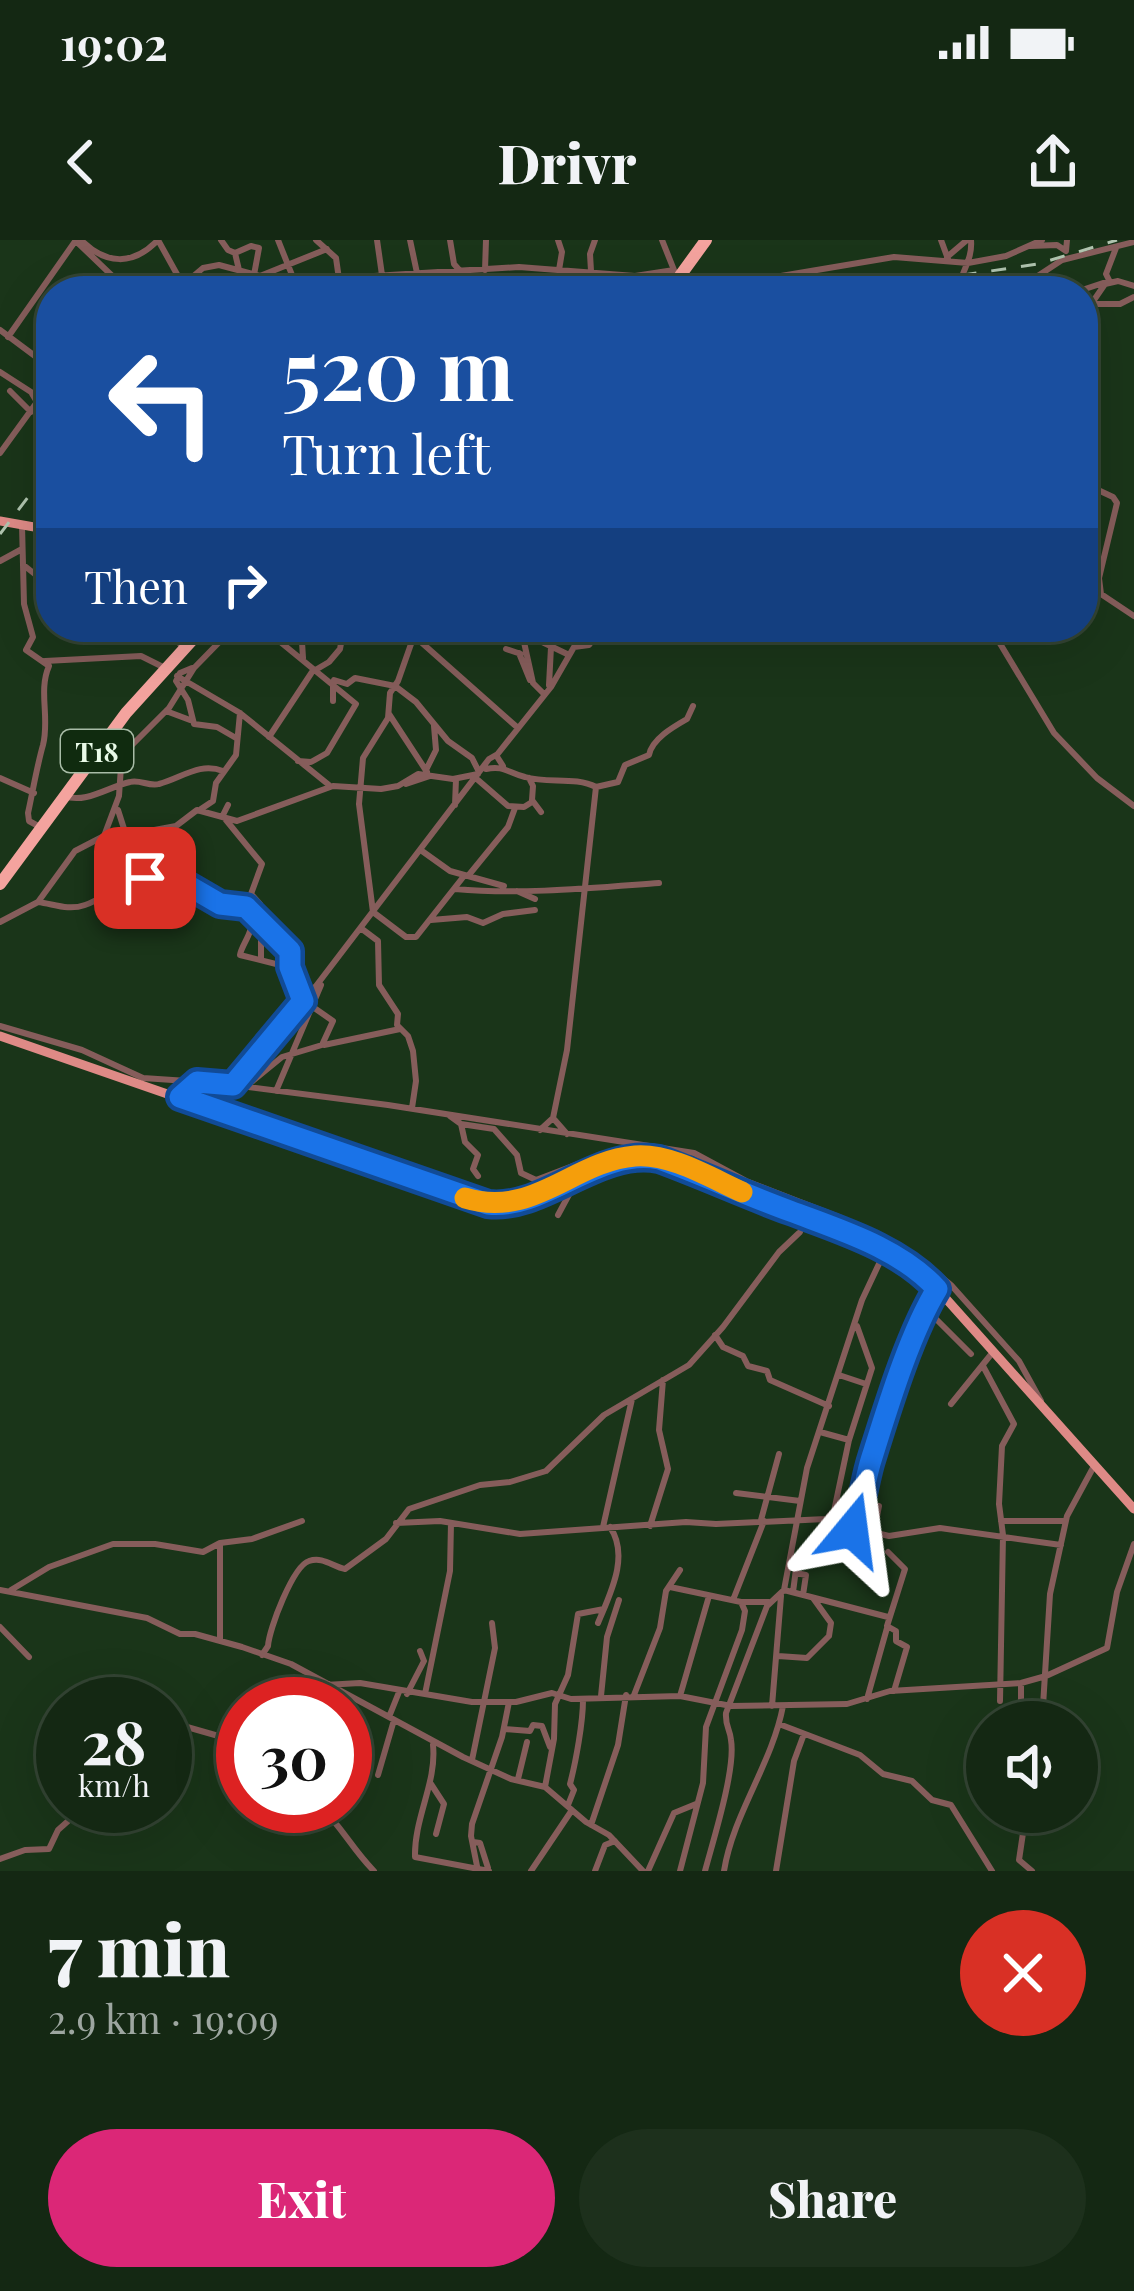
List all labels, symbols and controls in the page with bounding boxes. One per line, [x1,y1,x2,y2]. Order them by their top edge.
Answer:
text: 19:02 [60,12,168,72]
text: Drivr [498,126,636,198]
icon: back [48,129,114,195]
icon: share [1020,129,1086,195]
text: 520 m [282,310,514,422]
icon: left [84,324,240,480]
text: Turn left [282,417,491,489]
icon: right [212,552,278,618]
text: Then [84,555,188,615]
road number: T18 [61,730,133,772]
pin [94,827,196,929]
icon: arrive [112,845,178,911]
position arrow [789,1467,915,1593]
speed limit sign: 30 [216,1677,372,1833]
text: 28 [81,1700,147,1780]
map controls [966,1701,1098,1833]
button: sound [966,1701,1098,1833]
text: km/h [78,1765,150,1805]
text: 7 min [48,1899,230,1995]
button: close [960,1910,1086,2036]
text: 2.9 km · 19:09 [48,1992,279,2044]
button: Exit [48,2129,555,2267]
button: Share [579,2129,1086,2267]

